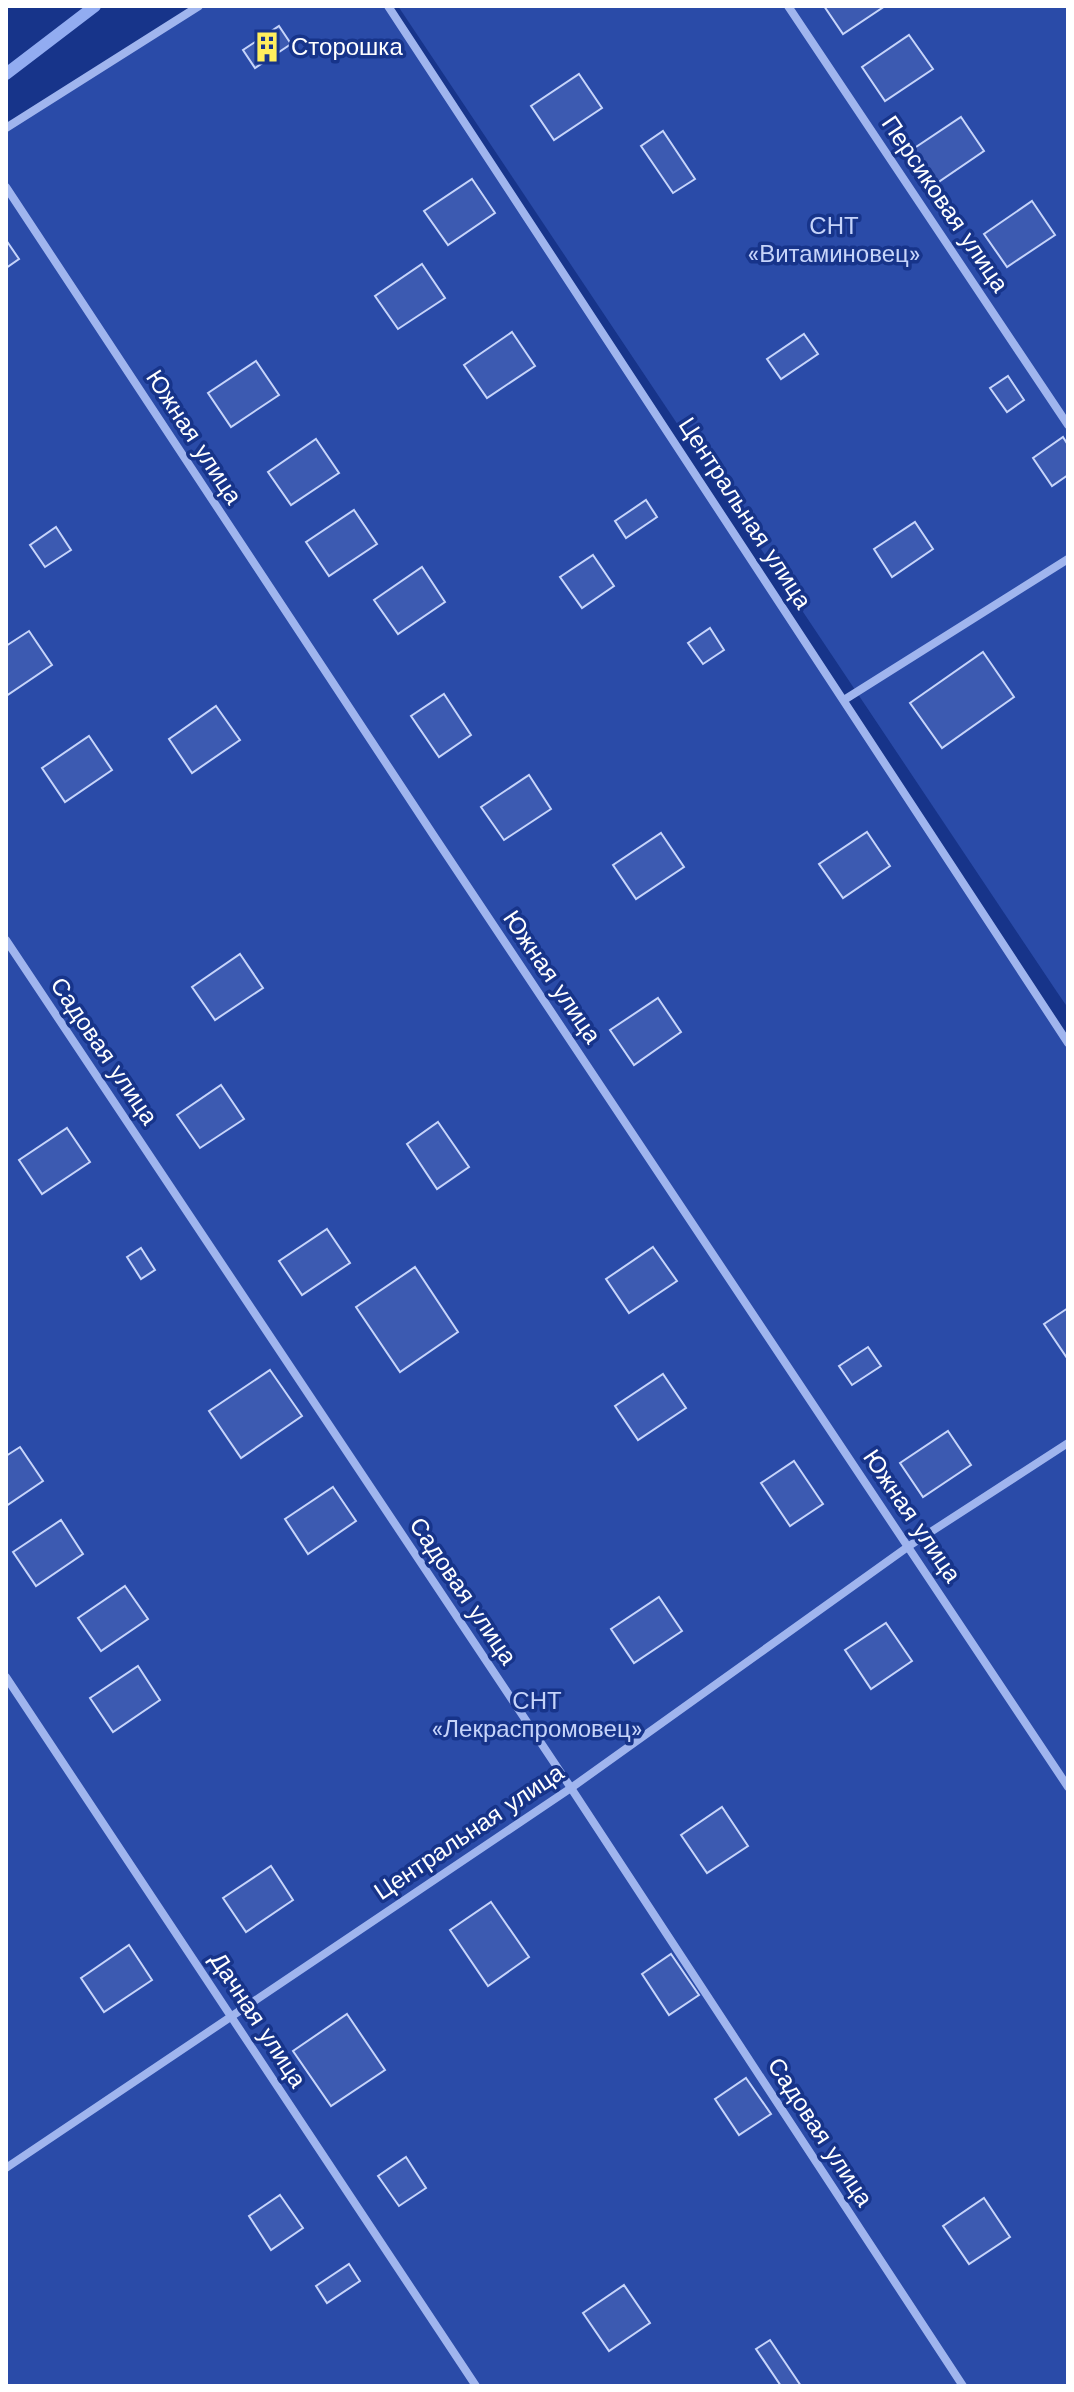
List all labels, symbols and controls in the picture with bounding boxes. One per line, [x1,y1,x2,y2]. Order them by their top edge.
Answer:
building icon: Сторошка [250,30,284,64]
place label: Сторошка [291,33,403,61]
street label: Персиковая улица [876,111,1015,298]
park label: СНТ «Витаминовец» [747,212,921,268]
street label: Южная улица [140,365,248,510]
street label: Центральная улица [673,412,818,614]
street label: Южная улица [497,905,607,1049]
street label: Садовая улица [44,972,164,1130]
street label: Южная улица [857,1444,967,1588]
street label: Садовая улица [403,1512,523,1670]
park label: СНТ «Лекраспромовец» [431,1687,643,1743]
street label: Центральная улица [369,1758,570,1906]
street label: Дачная улица [204,1947,312,2093]
street label: Садовая улица [762,2053,879,2212]

